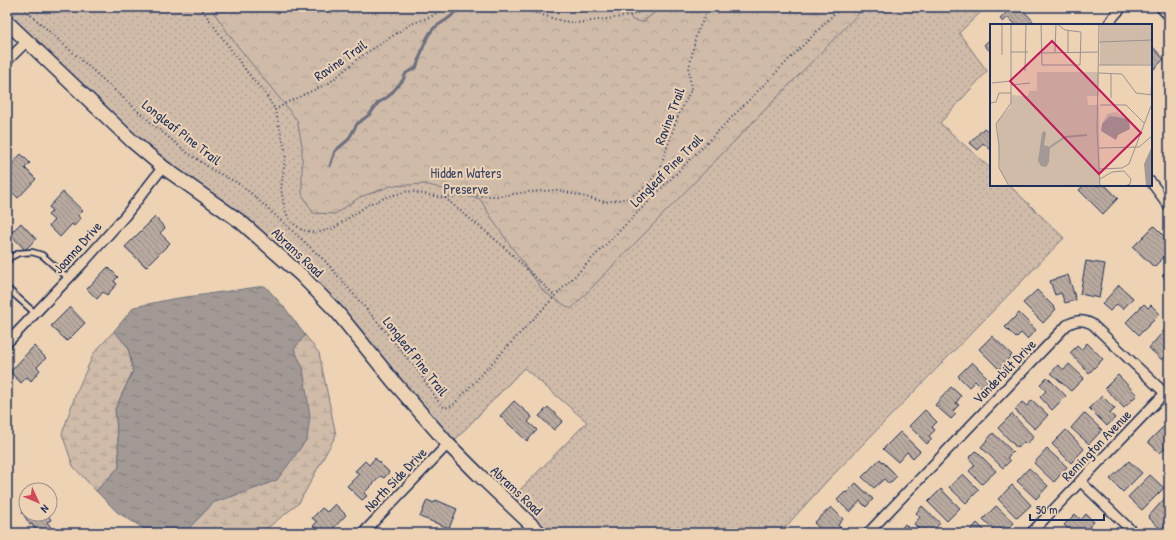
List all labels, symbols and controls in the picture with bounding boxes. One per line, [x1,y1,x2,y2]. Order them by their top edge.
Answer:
inset map [990,24,1152,186]
street label: Ravine Trail [310,35,370,85]
street label: Ravine Trail [649,84,689,147]
street label: Longleaf Pine Trail [138,95,226,170]
street label: Longleaf Pine Trail [625,129,707,211]
park label: Hidden Waters Preserve [430,163,502,198]
street label: Joanna Drive [49,217,106,277]
street label: Abrams Road [268,223,328,281]
street label: Longleaf Pine Trail [378,312,453,400]
street label: Vanderbilt Drive [968,334,1040,407]
street label: Remington Avenue [1057,405,1136,486]
street label: North Side Drive [359,442,431,515]
street label: Abrams Road [487,461,547,519]
north arrow [18,482,58,522]
scale bar [1030,496,1104,522]
text: 50 m [1036,501,1057,518]
text: N [38,502,52,516]

